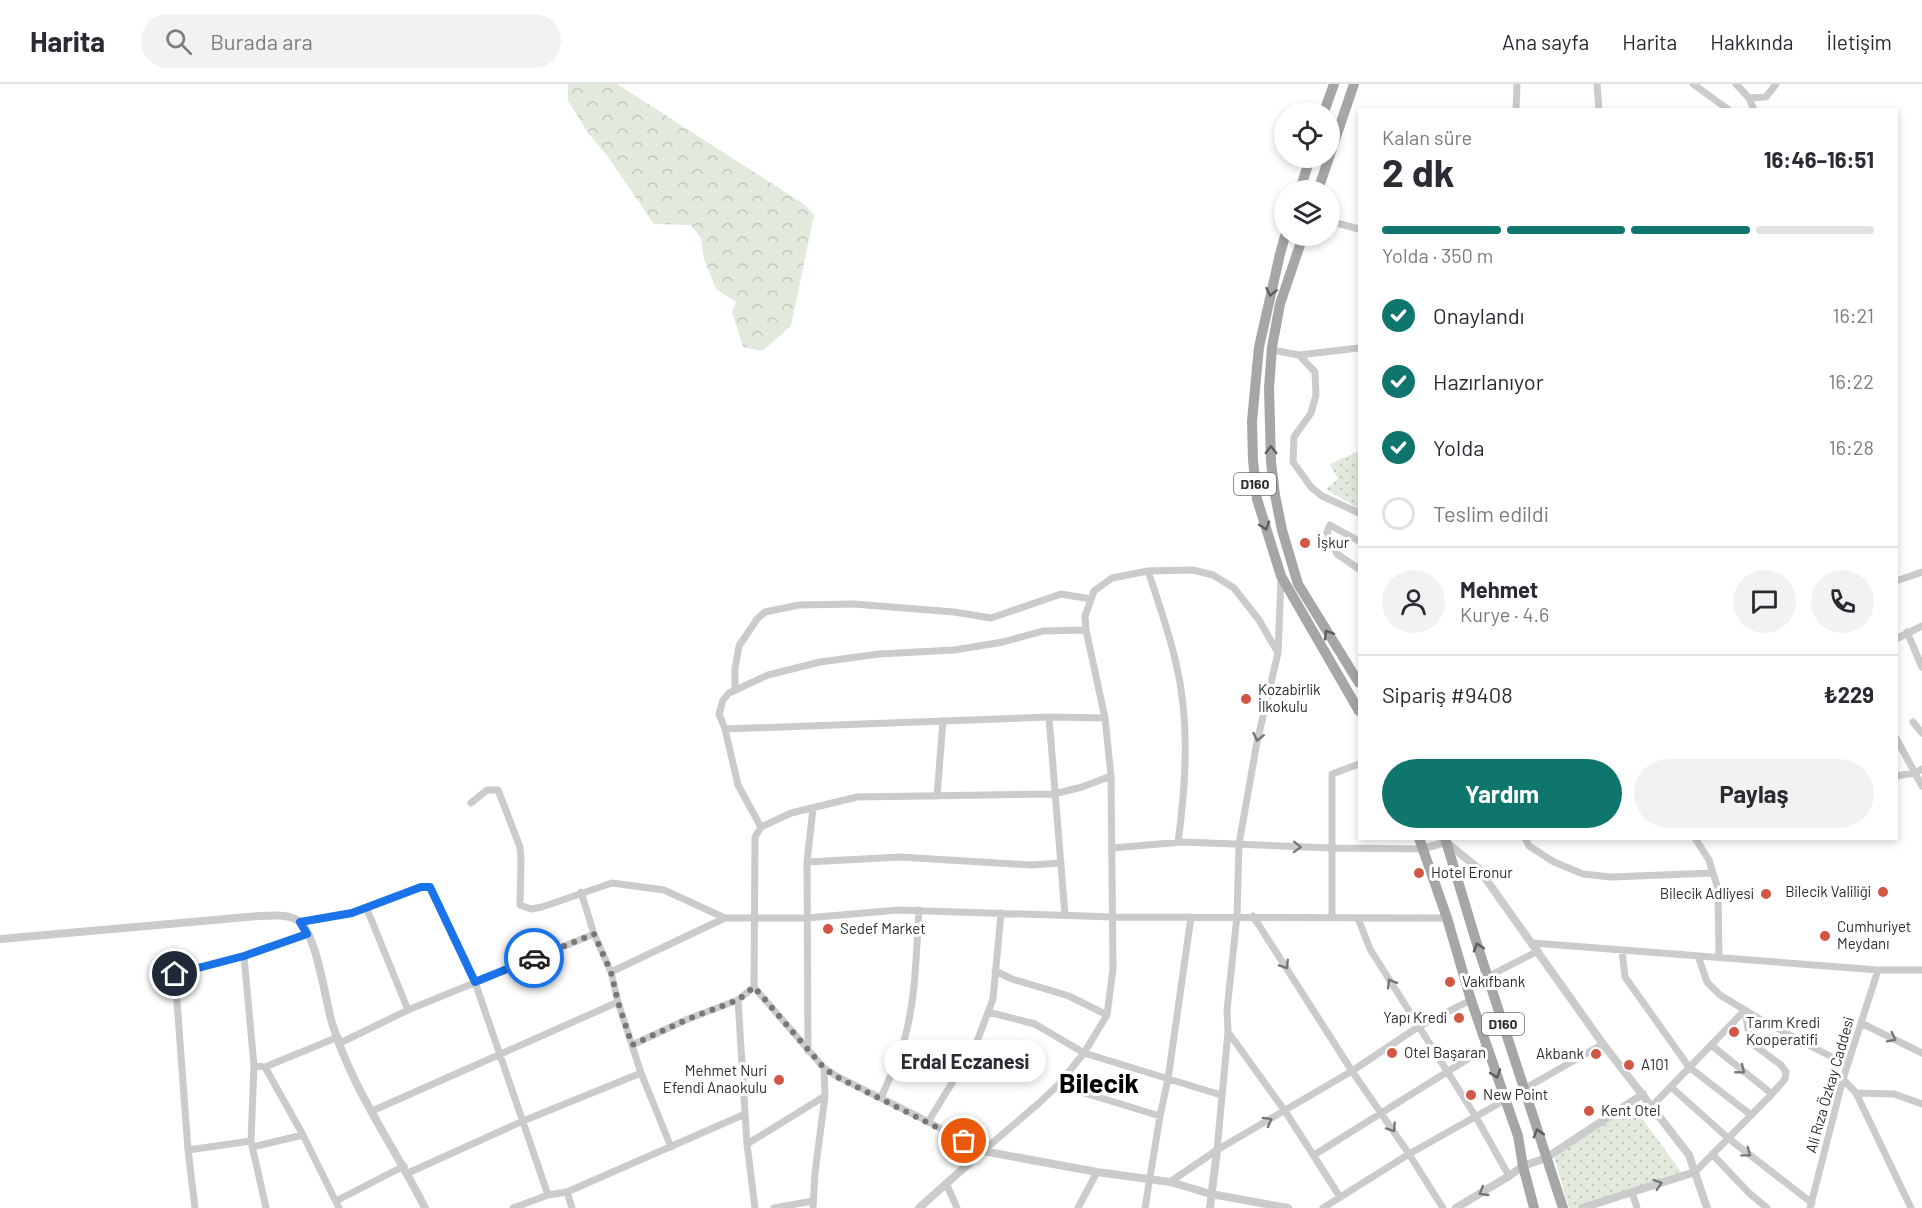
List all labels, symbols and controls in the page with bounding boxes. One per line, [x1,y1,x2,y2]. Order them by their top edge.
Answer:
search box [141,14,561,68]
text: Harita [30,24,105,58]
icon: search [162,25,195,58]
text: Burada ara [210,28,313,54]
text: Ana sayfa [1502,29,1589,54]
text: Harita [1622,29,1677,54]
text: Hakkında [1710,29,1794,54]
text: İletişim [1827,29,1892,54]
map controls [1274,102,1340,246]
button: locate [1274,102,1340,168]
text: Kalan süre [1382,125,1472,149]
text: 16:46–16:51 [1764,146,1874,172]
text: 2 dk [1382,148,1455,195]
button: layers [1274,180,1340,246]
text: Yolda · 350 m [1382,243,1493,267]
one-way arrow [1265,287,1278,297]
icon: check [1382,299,1415,332]
text: Onaylandı [1433,302,1525,328]
text: 16:21 [1832,303,1874,327]
icon: check [1382,365,1415,398]
text: Hazırlanıyor [1433,368,1544,394]
text: 16:22 [1828,369,1874,393]
icon: check [1382,431,1415,464]
text: Yolda [1433,434,1484,460]
text: 16:28 [1829,435,1874,459]
one-way arrow [1265,446,1277,455]
road number: D160 [1234,473,1276,495]
text: Teslim edildi [1433,500,1549,526]
one-way arrow [1258,520,1270,531]
place label: İşkur [1317,533,1350,551]
marker: İşkur [1298,536,1312,550]
button: person [1382,570,1445,633]
button: chat [1733,570,1796,633]
button: phone [1811,570,1874,633]
text: Mehmet [1460,576,1538,602]
text: Kurye · 4.6 [1460,602,1549,626]
one-way arrow [1324,629,1335,640]
place label: Kozabirlik İlkokulu [1258,680,1321,715]
text: Sipariş #9408 [1382,681,1513,707]
text: ₺229 [1823,681,1874,707]
marker: Kozabirlik İlkokulu [1239,692,1253,706]
one-way arrow [1252,732,1265,742]
button: Yardım [1382,759,1622,828]
button: Paylaş [1634,759,1874,828]
one-way arrow [1293,840,1302,853]
place label: Hotel Eronur [1431,863,1513,881]
marker: Hotel Eronur [1412,866,1426,880]
place label: Bilecik Valiliği [1785,882,1871,900]
place label: Bilecik Adliyesi [1660,884,1754,902]
marker: Bilecik Valiliği [1876,885,1890,899]
marker: Bilecik Adliyesi [1759,887,1773,901]
place label: Cumhuriyet Meydanı [1837,917,1911,952]
place label: Sedef Market [840,919,926,937]
marker: Sedef Market [821,922,835,936]
courier [504,928,564,988]
marker: Cumhuriyet Meydanı [1818,929,1832,943]
icon: car [518,942,551,975]
one-way arrow [1473,942,1485,953]
pin [149,948,200,999]
icon: home [158,957,191,990]
one-way arrow [1277,959,1288,970]
place label: Vakıfbank [1462,972,1526,990]
marker: Vakıfbank [1443,975,1457,989]
one-way arrow [1387,979,1399,989]
place label: Yapı Kredi [1383,1008,1447,1026]
marker: Yapı Kredi [1452,1011,1466,1025]
road number: D160 [1482,1013,1524,1035]
place label: Tarım Kredi Kooperatifi [1746,1013,1820,1048]
street label: Ali Rıza Özkay Caddesi [1801,1015,1857,1155]
marker: Tarım Kredi Kooperatifi [1727,1025,1741,1039]
one-way arrow [1885,1031,1896,1042]
callout: Erdal Eczanesi [883,1039,1045,1081]
place label: Otel Başaran [1404,1043,1486,1061]
place label: Akbank [1536,1044,1584,1062]
marker: Otel Başaran [1385,1046,1399,1060]
marker: Akbank [1589,1047,1603,1061]
text: Erdal Eczanesi [901,1049,1029,1073]
place label: A101 [1641,1055,1669,1073]
marker: A101 [1622,1058,1636,1072]
place label: Mehmet Nuri Efendi Anaokulu [663,1061,767,1096]
one-way arrow [1734,1062,1745,1073]
district label: Bilecik [1059,1066,1139,1098]
one-way arrow [1488,1068,1501,1079]
marker: Mehmet Nuri Efendi Anaokulu [772,1073,786,1087]
place label: New Point [1483,1085,1548,1103]
marker: New Point [1464,1088,1478,1102]
place label: Kent Otel [1601,1101,1661,1119]
marker: Kent Otel [1582,1104,1596,1118]
pin [938,1115,989,1166]
one-way arrow [1262,1117,1272,1128]
one-way arrow [1385,1122,1396,1133]
icon: bag [947,1124,980,1157]
one-way arrow [1533,1128,1545,1139]
one-way arrow [1740,1145,1751,1156]
one-way arrow [1652,1179,1663,1191]
one-way arrow [1479,1185,1489,1197]

